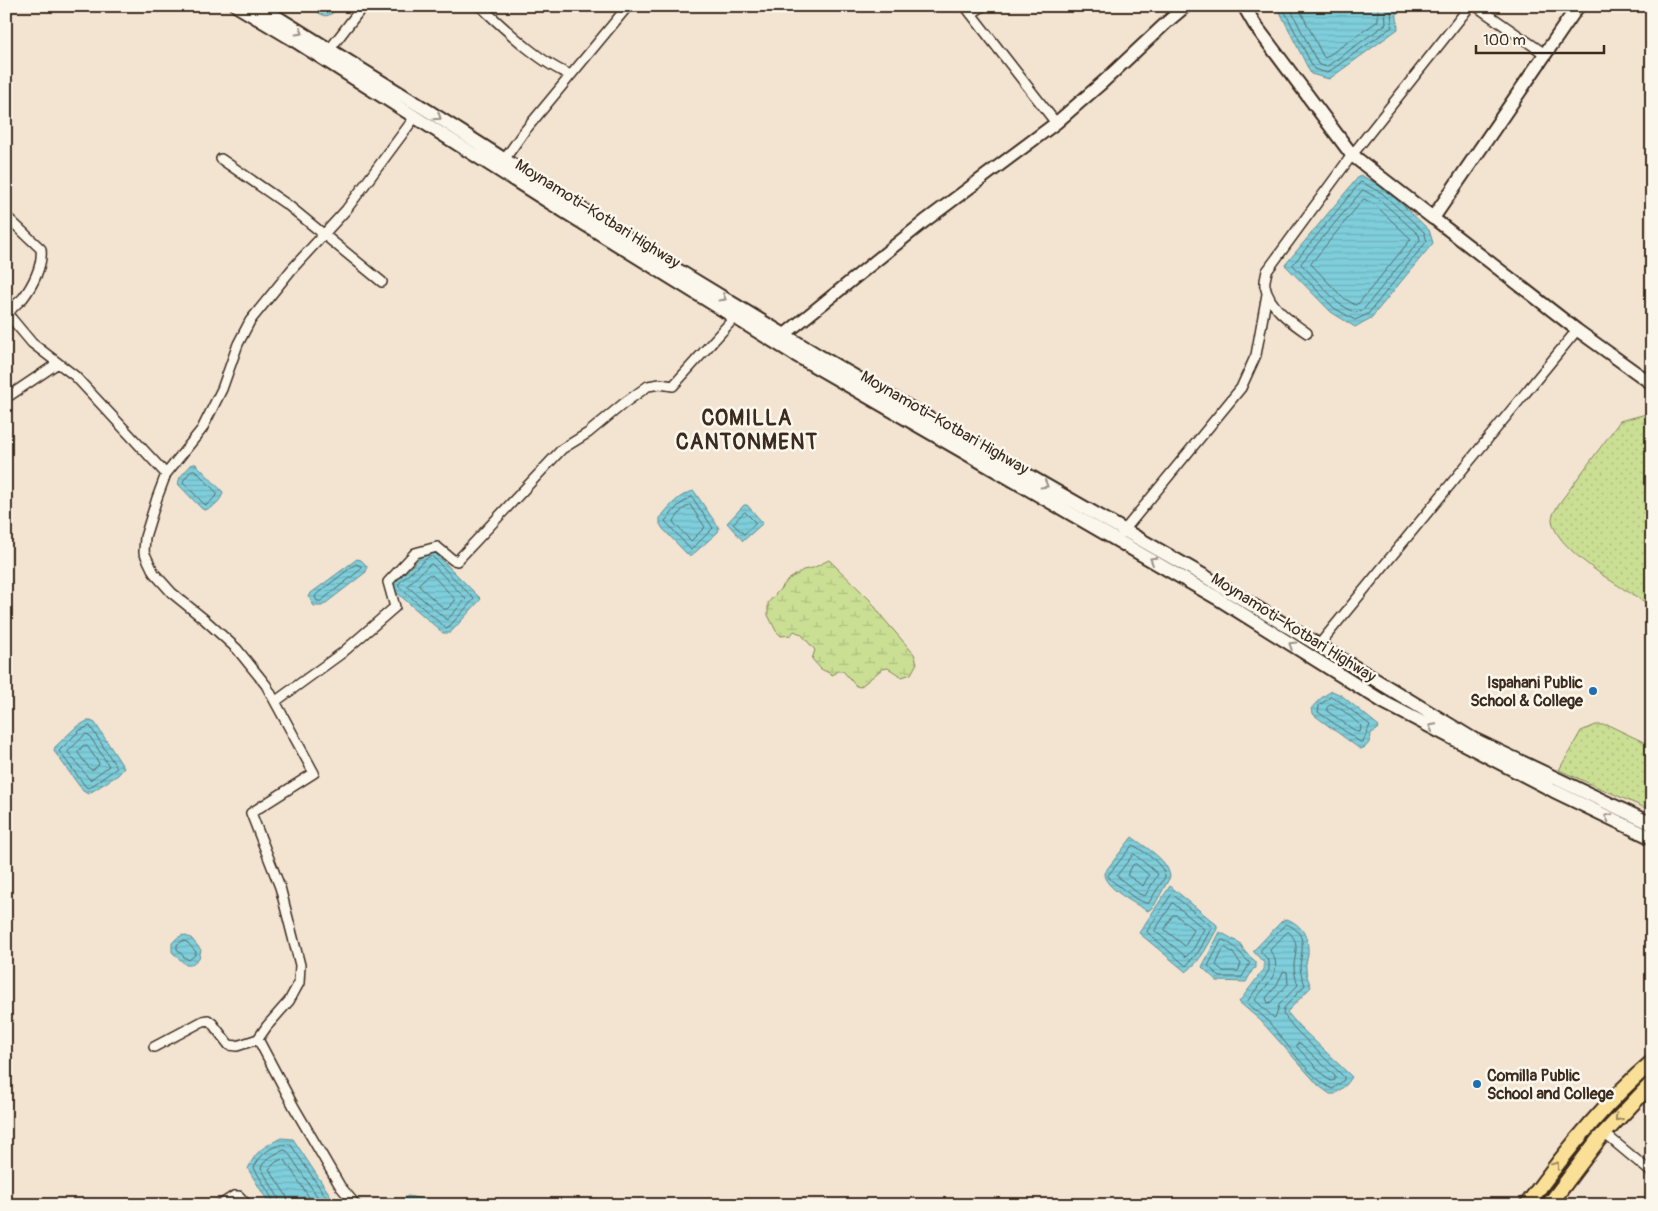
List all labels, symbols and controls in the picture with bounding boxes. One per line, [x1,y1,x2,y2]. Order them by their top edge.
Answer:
scale bar [1476,22,1603,54]
one-way arrow [295,25,304,35]
text: 100 m [1483,31,1526,50]
one-way arrow [433,111,442,120]
street label: Moynamoti–Kotbari Highway [511,155,684,273]
one-way arrow [718,291,727,301]
street label: Moynamoti–Kotbari Highway [857,367,1032,479]
district label: COMILLA CANTONMENT [676,405,818,456]
one-way arrow [1040,479,1049,489]
one-way arrow [1150,557,1159,567]
street label: Moynamoti–Kotbari Highway [1207,569,1380,687]
one-way arrow [1288,642,1297,652]
place label: Ispahani Public School & College [1470,673,1584,711]
marker: Ispahani Public School & College [1587,685,1599,697]
one-way arrow [1428,724,1437,734]
one-way arrow [1604,813,1613,823]
place label: Comilla Public School and College [1487,1066,1615,1104]
marker: Comilla Public School and College [1471,1078,1483,1090]
one-way arrow [1614,1113,1623,1122]
one-way arrow [1550,1162,1558,1171]

